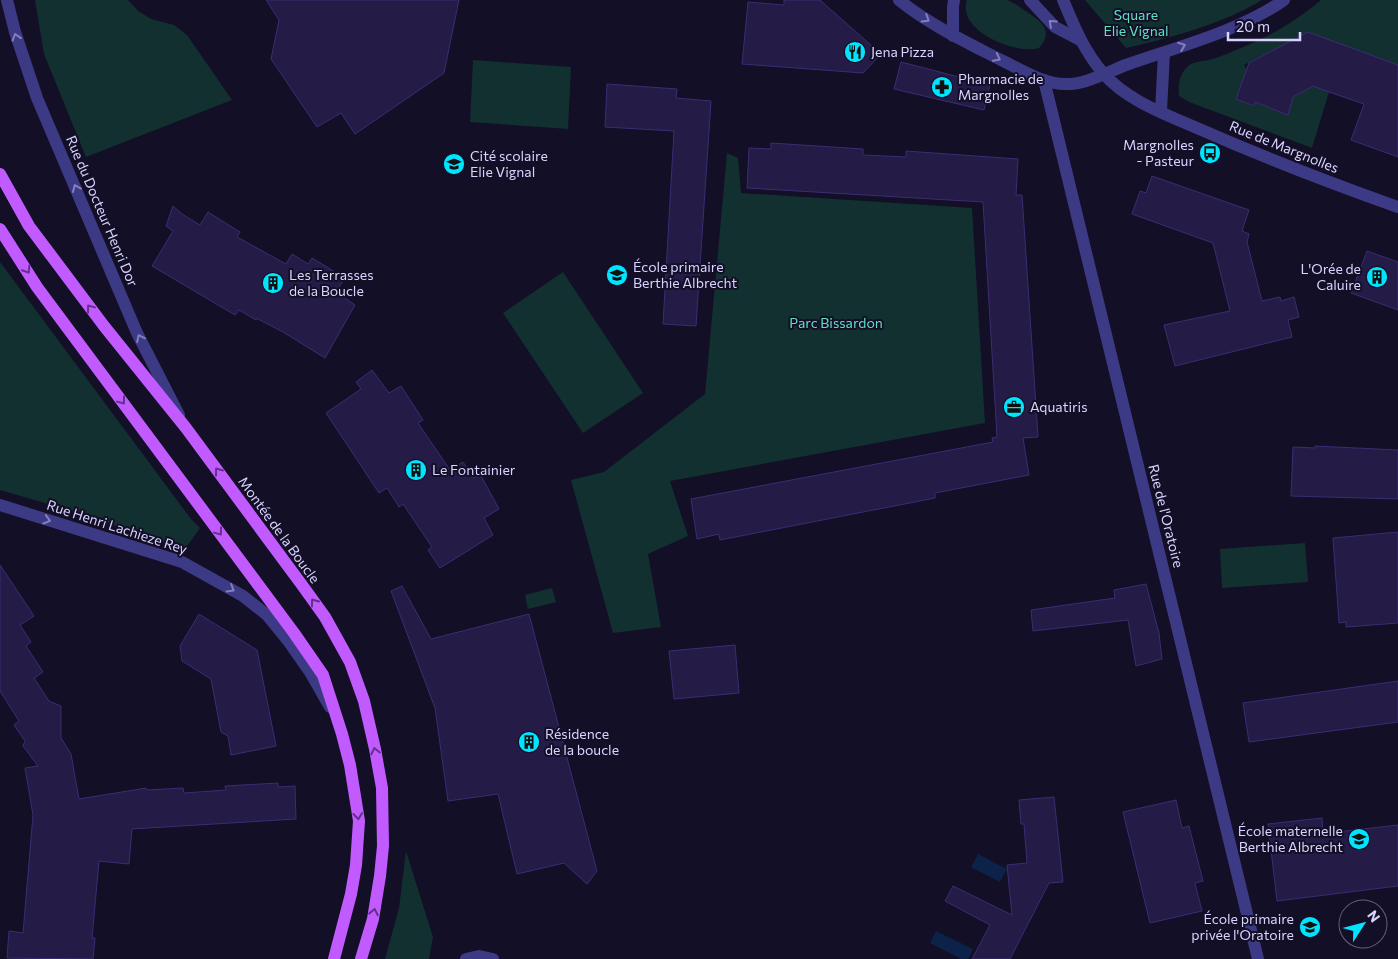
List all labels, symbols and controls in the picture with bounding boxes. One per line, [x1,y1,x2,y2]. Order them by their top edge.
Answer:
park label: Square Elie Vignal [1103,6,1169,39]
scale bar [1228,10,1300,42]
one-way arrow [920,13,929,22]
text: 20 m [1236,17,1270,35]
one-way arrow [1049,20,1058,29]
one-way arrow [12,34,22,42]
restaurant icon: Jena Pizza [843,40,867,64]
one-way arrow [1177,42,1186,52]
place label: Jena Pizza [871,43,934,60]
one-way arrow [992,52,1001,62]
place label: Pharmacie de Margnolles [958,70,1043,103]
pharmacy icon: Pharmacie de Margnolles [930,75,954,99]
street label: Rue de Margnolles [1227,117,1341,176]
street label: Rue du Docteur Henri Dor [63,133,142,289]
place label: Margnolles - Pasteur [1123,136,1194,169]
bus stop icon: Margnolles - Pasteur [1198,141,1222,165]
place label: Cité scolaire Elie Vignal [470,147,548,180]
school or university icon: Cité scolaire Elie Vignal [442,152,466,176]
one-way arrow [72,184,83,193]
place label: École primaire Berthie Albrecht [633,258,738,291]
place label: L'Orée de Caluire [1300,260,1361,293]
school or university icon: École primaire Berthie Albrecht [605,263,629,287]
one-way arrow [20,265,30,274]
building icon: L'Orée de Caluire [1365,265,1389,289]
place label: Les Terrasses de la Boucle [289,266,374,299]
building icon: Les Terrasses de la Boucle [261,271,285,295]
one-way arrow [88,305,96,314]
park label: Parc Bissardon [789,314,883,331]
one-way arrow [136,334,146,343]
office icon: Aquatiris [1002,395,1026,419]
one-way arrow [116,396,126,405]
place label: Aquatiris [1030,398,1088,415]
building icon: Le Fontainier [404,458,428,482]
place label: Le Fontainier [432,461,516,478]
street label: Rue de l'Oratoire [1145,462,1188,569]
one-way arrow [215,468,223,477]
street label: Montée de la Boucle [235,473,324,586]
street label: Rue Henri Lachieze Rey [45,496,189,557]
one-way arrow [42,514,50,524]
one-way arrow [213,526,222,536]
one-way arrow [225,582,234,592]
one-way arrow [311,598,320,608]
place label: Résidence de la boucle [545,725,619,758]
building icon: Résidence de la boucle [517,730,541,754]
one-way arrow [371,746,381,755]
one-way arrow [353,813,364,821]
place label: École maternelle Berthie Albrecht [1238,822,1343,855]
school or university icon: École maternelle Berthie Albrecht [1347,827,1371,851]
north arrow [1338,899,1388,949]
one-way arrow [368,907,378,916]
text: N [1364,907,1384,925]
place label: École primaire privée l'Oratoire [1191,910,1294,943]
school or university icon: École primaire privée l'Oratoire [1298,915,1322,939]

